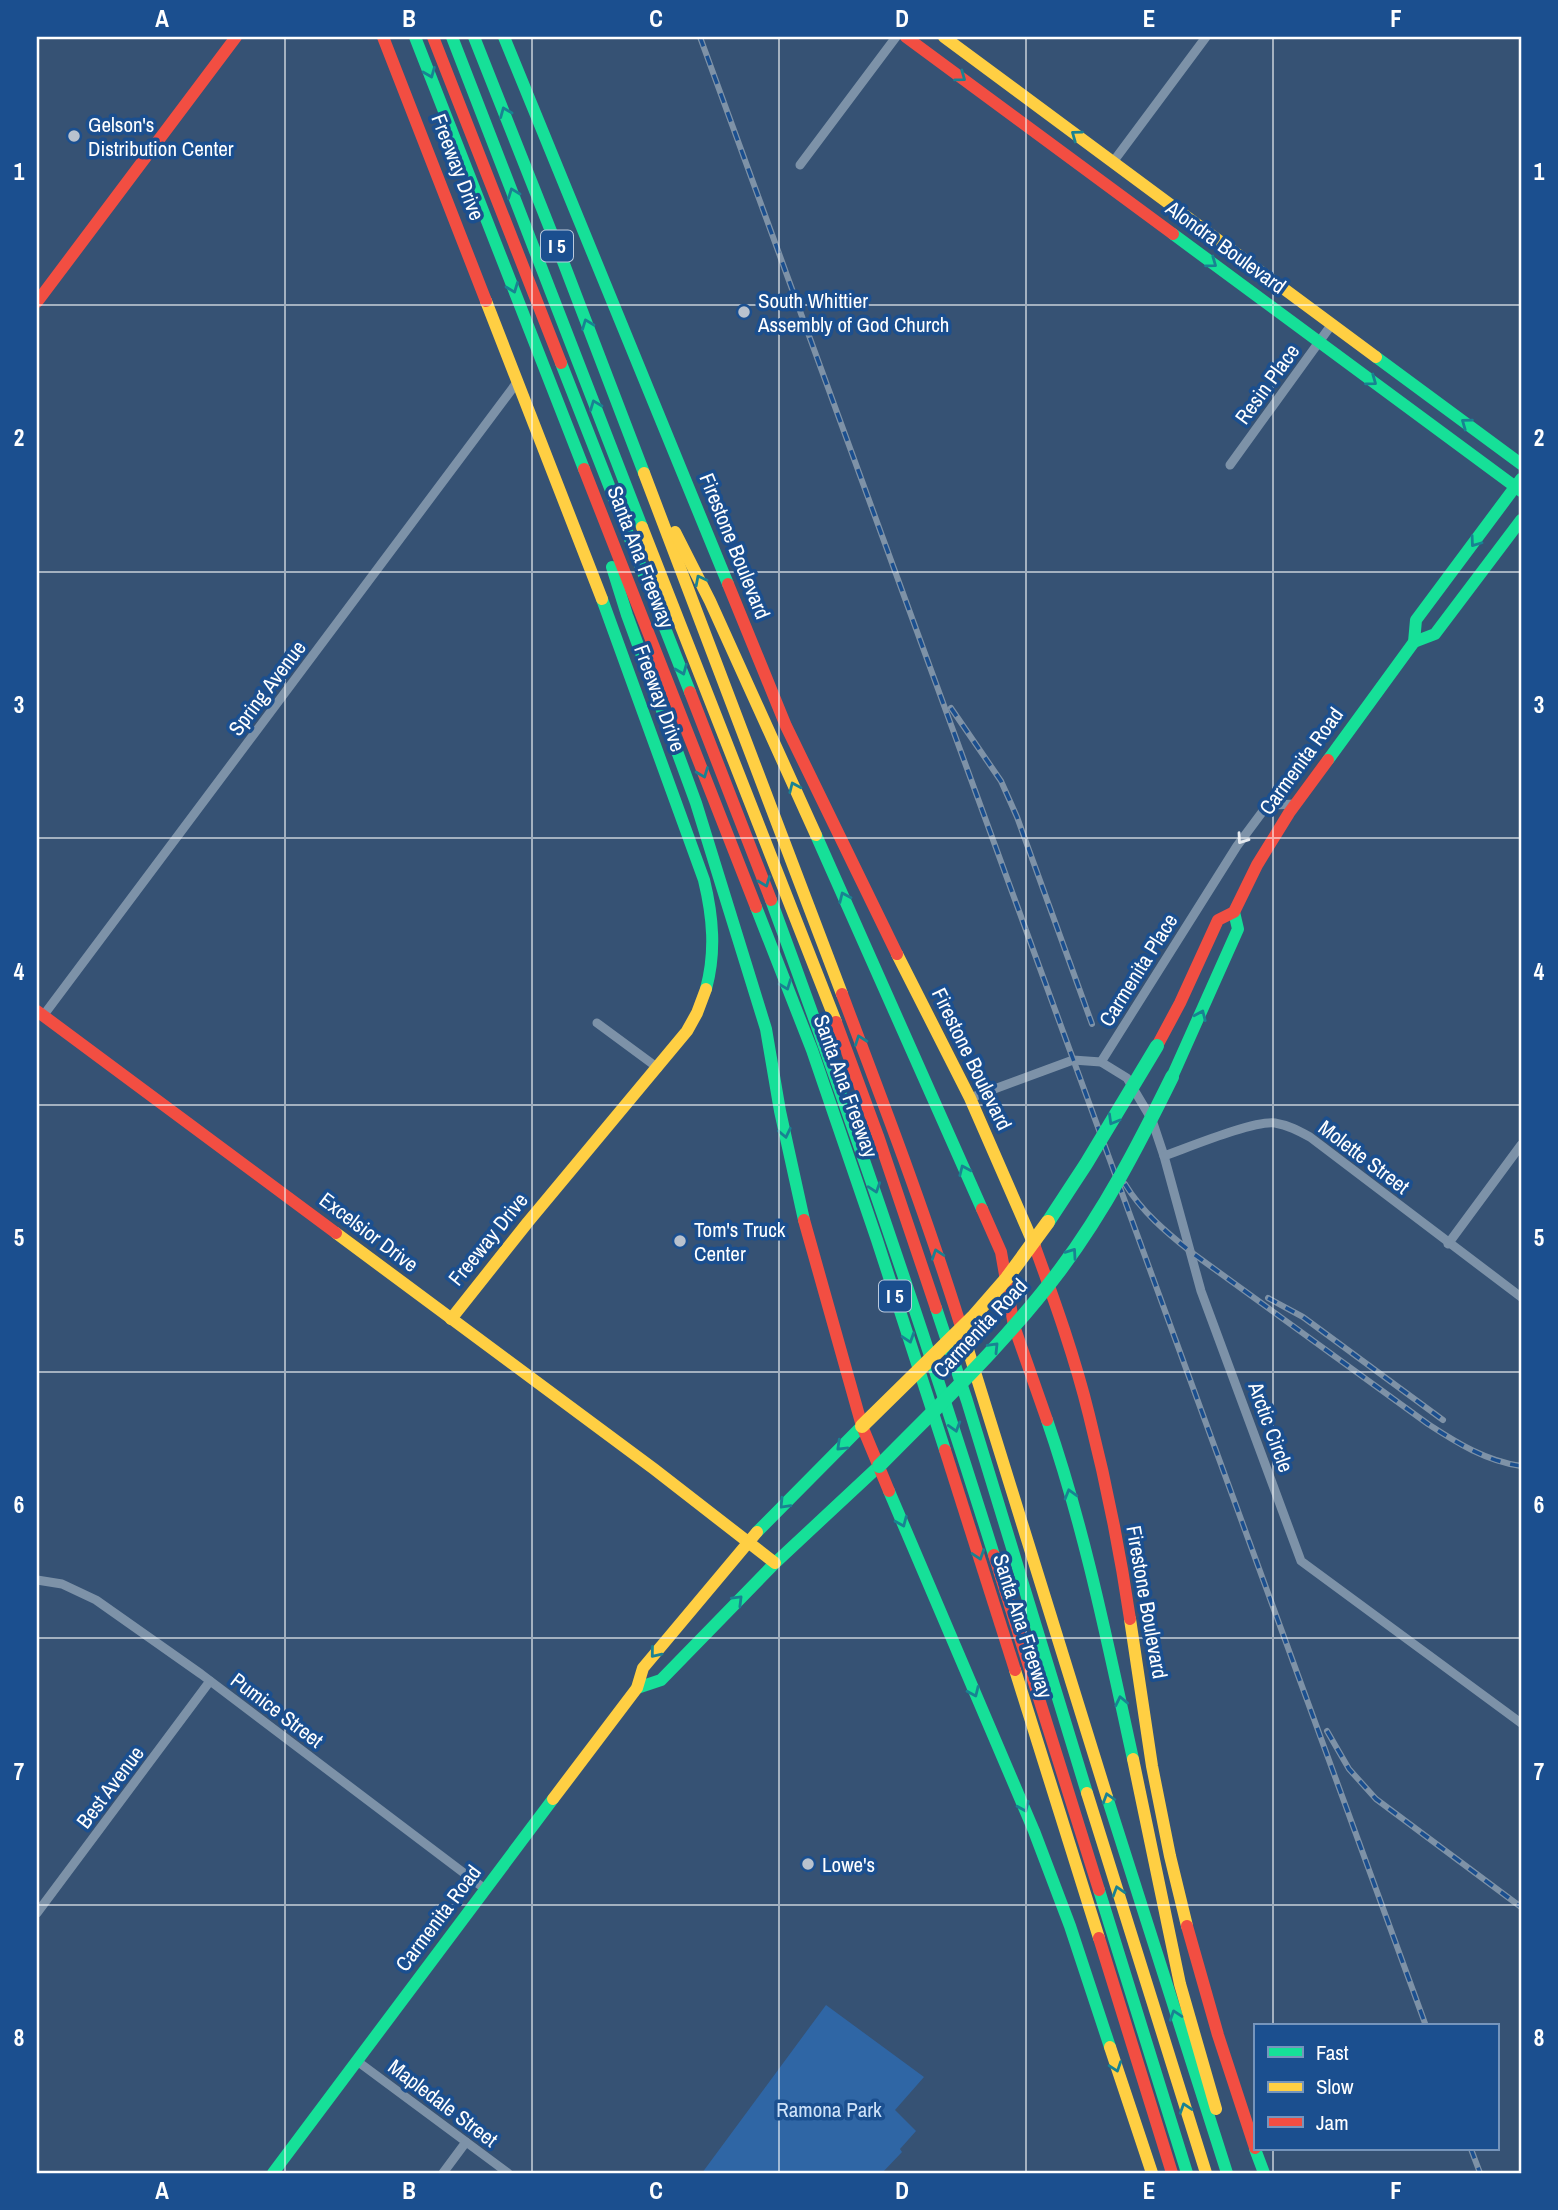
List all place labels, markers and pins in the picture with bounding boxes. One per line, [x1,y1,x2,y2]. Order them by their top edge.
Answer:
place label: Gelson's Distribution Center [88,110,234,163]
marker: Gelson's Distribution Center [66,128,82,144]
place label: South Whittier Assembly of God Church [757,286,949,339]
marker: South Whittier Assembly of God Church [736,304,752,320]
place label: Tom's Truck Center [694,1215,786,1268]
marker: Tom's Truck Center [672,1233,688,1249]
place label: Lowe's [822,1850,875,1879]
marker: Lowe's [800,1856,816,1872]

